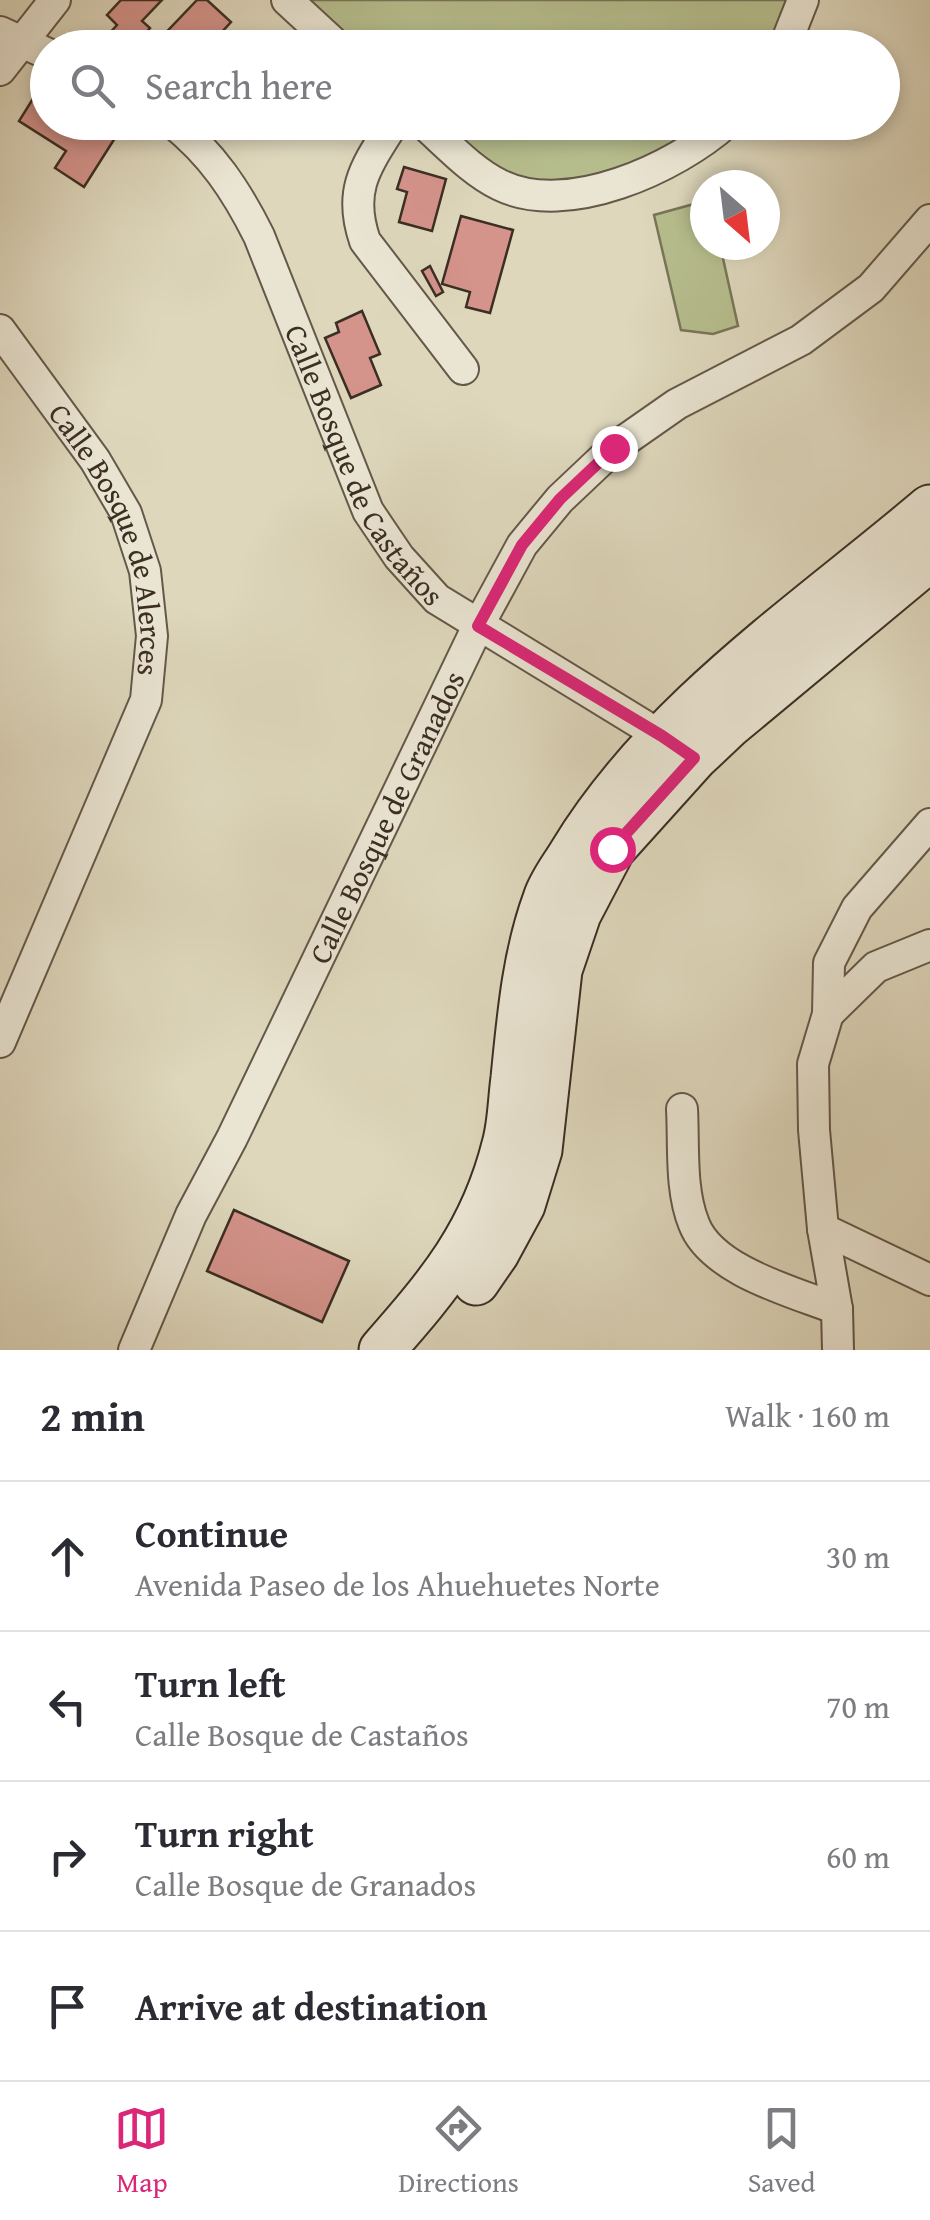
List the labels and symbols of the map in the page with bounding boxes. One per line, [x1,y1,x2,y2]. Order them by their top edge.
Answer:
north arrow [690,170,780,260]
street label: Calle Bosque de Castaños [274,318,455,615]
street label: Calle Bosque de Alerces [38,394,174,678]
route end [592,426,638,472]
street label: Calle Bosque de Granados [297,663,475,971]
route start [590,827,636,873]

